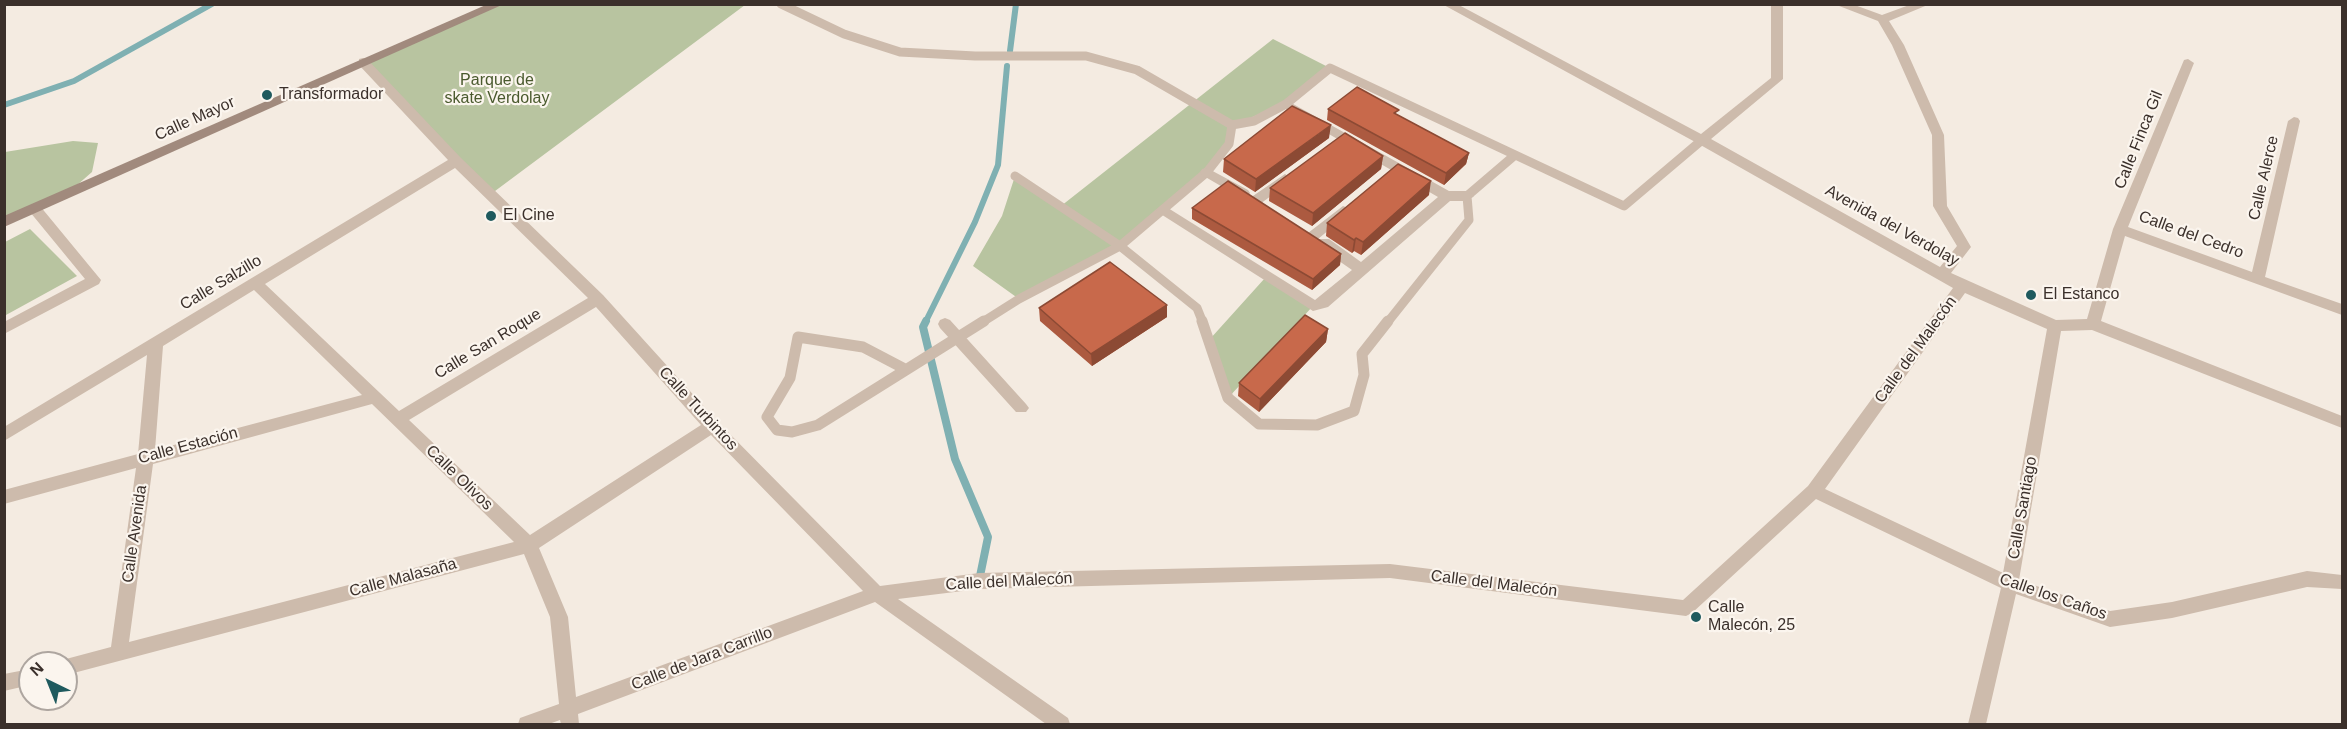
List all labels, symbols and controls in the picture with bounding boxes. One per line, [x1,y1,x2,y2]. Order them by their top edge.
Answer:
park label: Parque de skate Verdolay [445,71,549,109]
place label: Transformador [279,85,383,105]
marker: Transformador [260,88,274,102]
street label: Calle Finca Gil [2111,88,2167,192]
street label: Calle Mayor [152,93,238,145]
street label: Calle Alerce [2245,134,2283,222]
street label: Avenida del Verdolay [1822,181,1962,271]
place label: El Cine [503,206,555,226]
street label: Calle del Cedro [2136,207,2246,263]
marker: El Cine [484,209,498,223]
street label: Calle Salzillo [177,251,265,315]
place label: El Estanco [2043,285,2119,305]
marker: El Estanco [2024,288,2038,302]
street label: Calle del Malecón [1871,293,1961,407]
street label: Calle San Roque [431,305,545,383]
street label: Calle Turbintos [654,363,742,455]
street label: Calle Estación [136,423,240,469]
street label: Calle Olivos [422,441,496,515]
street label: Calle Santiago [2005,455,2041,561]
street label: Calle Avenida [119,484,151,584]
street label: Calle Malasaña [347,554,459,602]
street label: Calle del Malecón [1430,567,1558,601]
street label: Calle del Malecón [945,569,1073,595]
street label: Calle los Caños [1997,570,2109,624]
place label: Calle Malecón, 25 [1708,598,1795,636]
marker: Calle Malecón, 25 [1689,610,1703,624]
street label: Calle de Jara Carrillo [629,623,775,695]
north arrow [18,651,78,711]
text: N [27,659,47,679]

